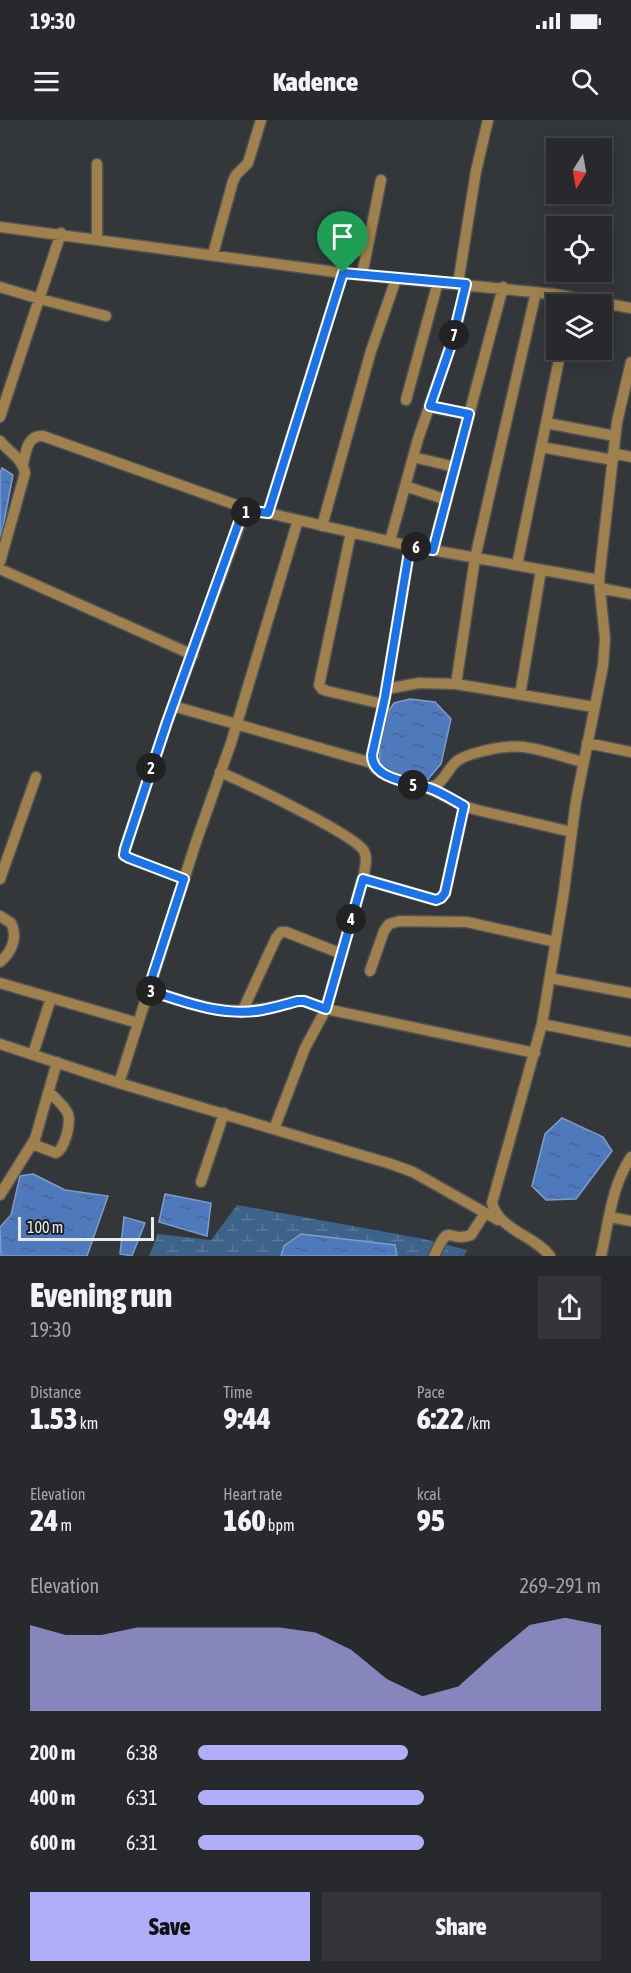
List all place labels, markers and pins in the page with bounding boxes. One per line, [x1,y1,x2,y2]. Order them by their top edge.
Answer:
pin [317,211,368,273]
pin: 7 [439,320,469,350]
pin: 1 [231,497,261,527]
pin: 6 [401,532,431,562]
pin: 2 [136,753,166,783]
pin: 5 [398,770,428,800]
pin: 4 [336,904,366,934]
pin: 3 [136,976,166,1006]

